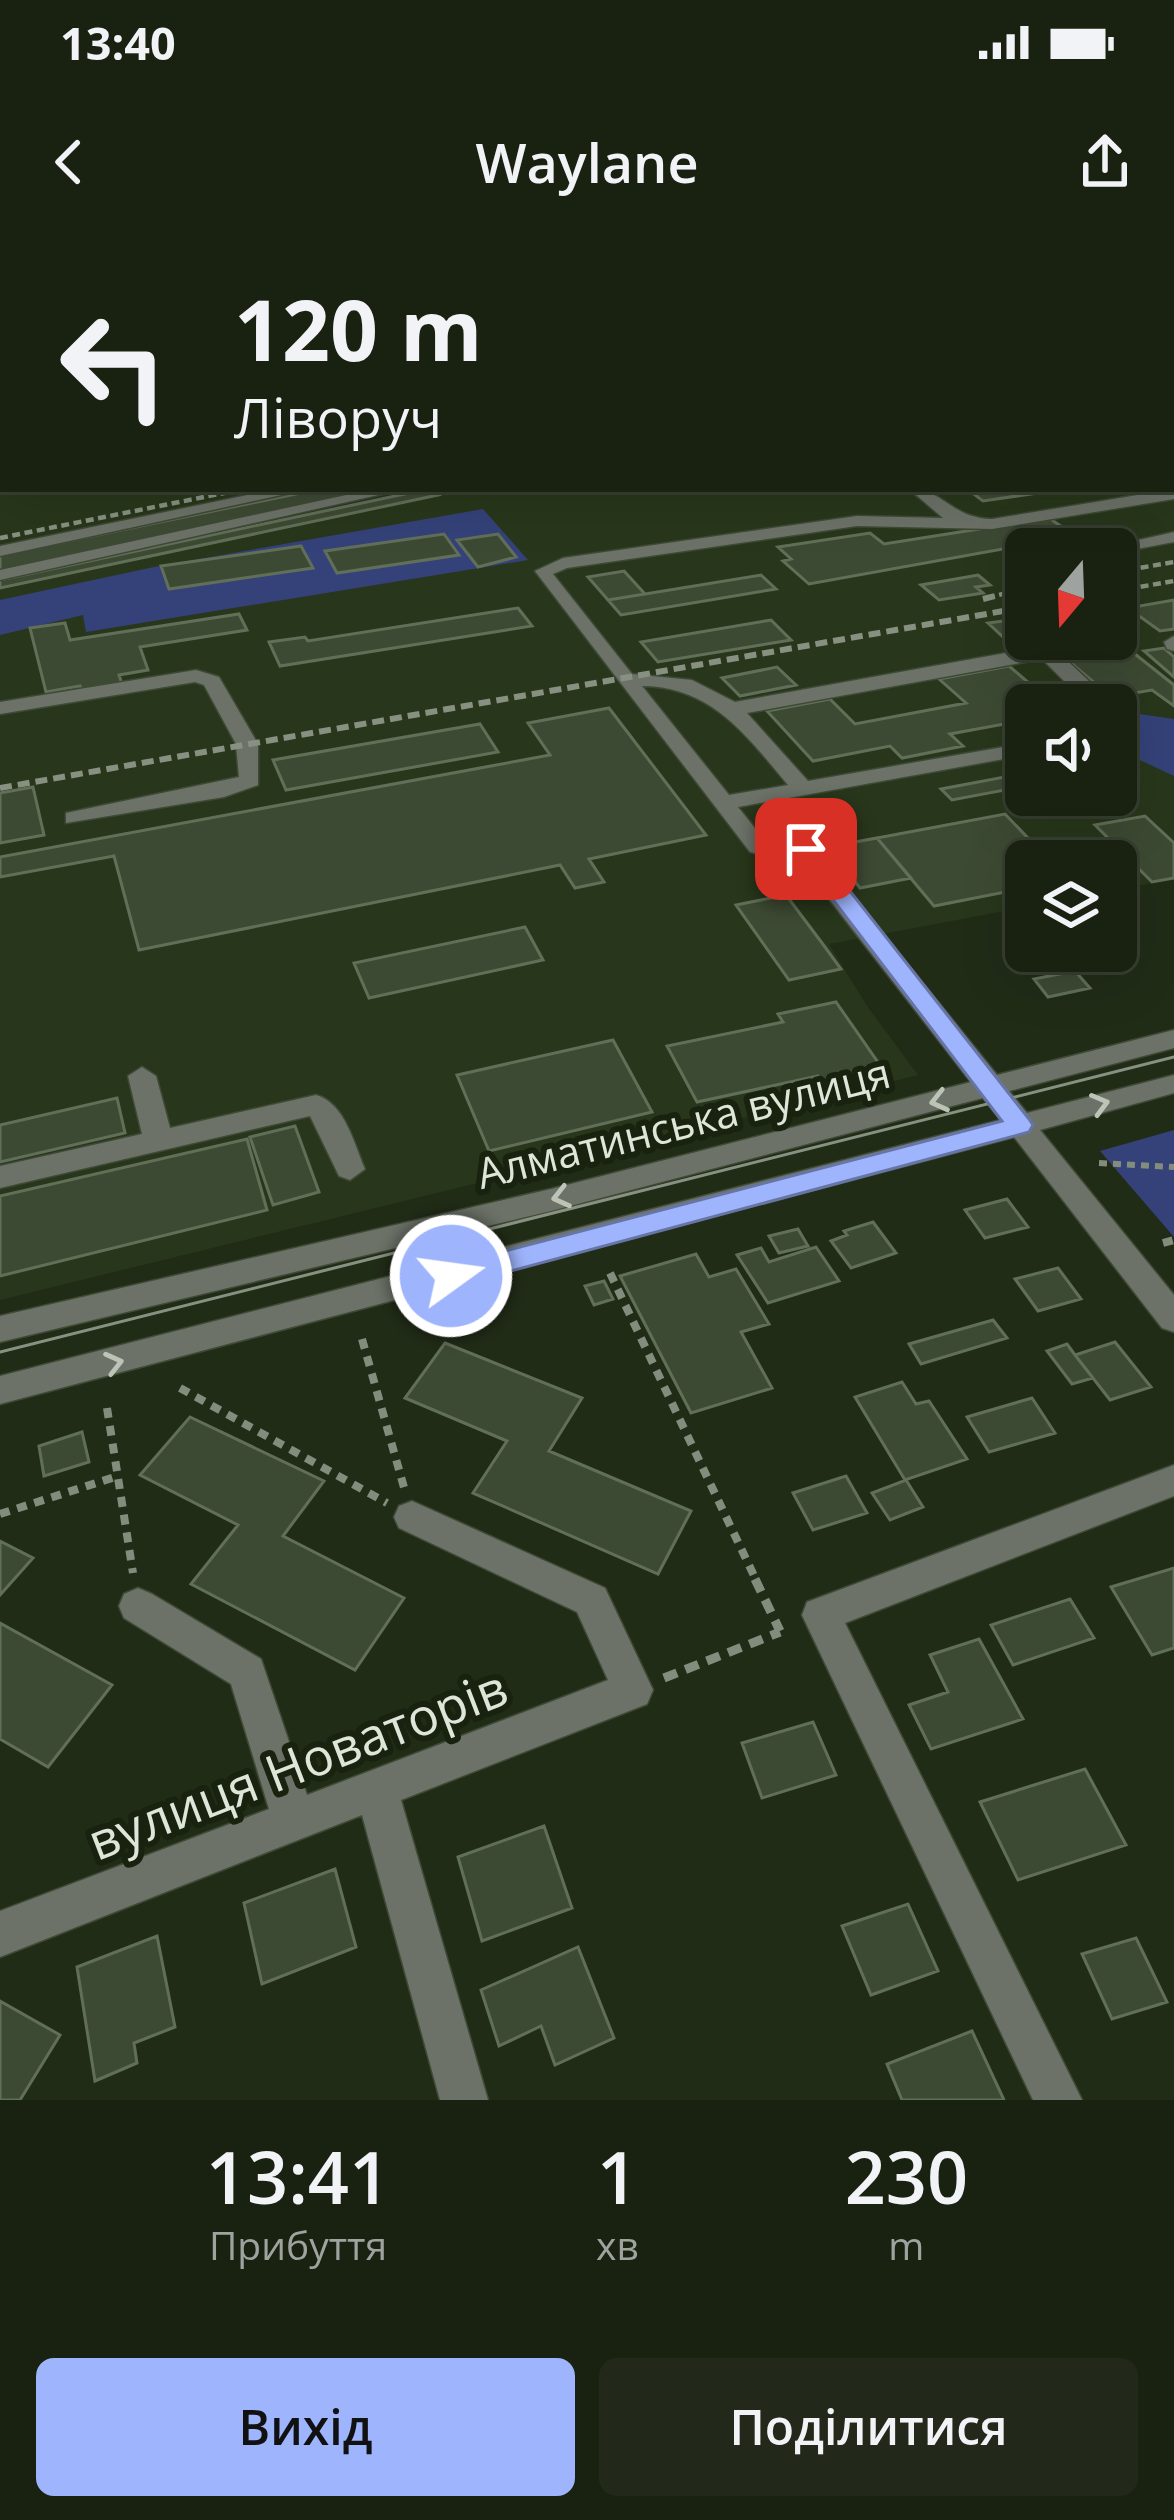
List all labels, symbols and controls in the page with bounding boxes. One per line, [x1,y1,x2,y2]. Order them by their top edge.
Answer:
text: 13:40 [60,12,176,73]
text: Waylane [475,125,699,199]
icon: back [36,129,102,195]
icon: share [1072,129,1138,195]
text: 120 m [234,271,482,386]
icon: left [36,288,192,444]
text: Ліворуч [234,380,442,454]
north arrow [1005,528,1137,660]
map controls [1005,528,1137,972]
button: sound [1005,684,1137,816]
pin [755,798,857,900]
icon: arrive [773,816,839,882]
button: layers [1005,840,1137,972]
street label: Алматинська вулиця [470,1043,896,1201]
one-way arrow [929,1087,950,1112]
one-way arrow [1090,1093,1110,1118]
one-way arrow [552,1183,572,1208]
position arrow [388,1213,514,1339]
one-way arrow [103,1352,123,1377]
street label: вулиця Новаторів [77,1651,517,1875]
text: 13:41 [206,2127,390,2225]
text: 1 [597,2127,638,2225]
text: 230 [845,2127,968,2225]
text: Прибуття [209,2218,387,2271]
text: хв [596,2218,639,2271]
text: m [888,2218,924,2271]
button: Вихід [36,2358,575,2496]
button: Поділитися [599,2358,1138,2496]

